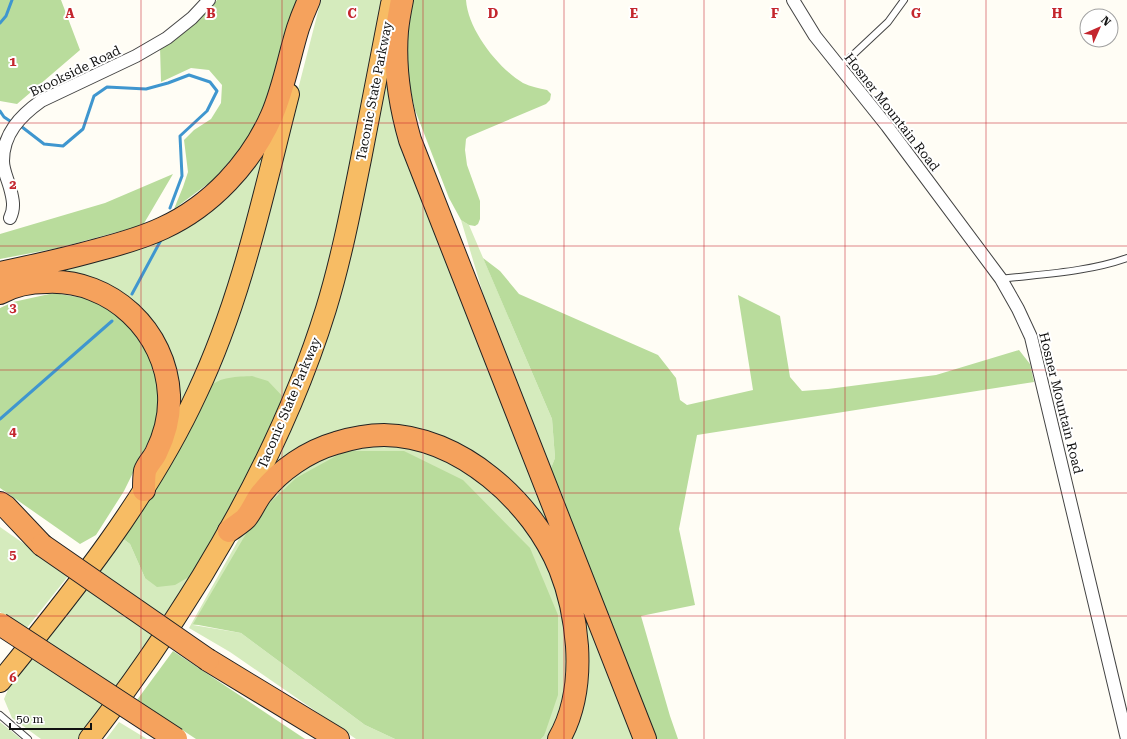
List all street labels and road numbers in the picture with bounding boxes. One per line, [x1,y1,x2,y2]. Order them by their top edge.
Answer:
street label: Taconic State Parkway [353,20,395,162]
street label: Brookside Road [27,42,123,99]
street label: Hosner Mountain Road [841,50,943,174]
street label: Hosner Mountain Road [1036,331,1086,476]
street label: Taconic State Parkway [254,335,324,471]

